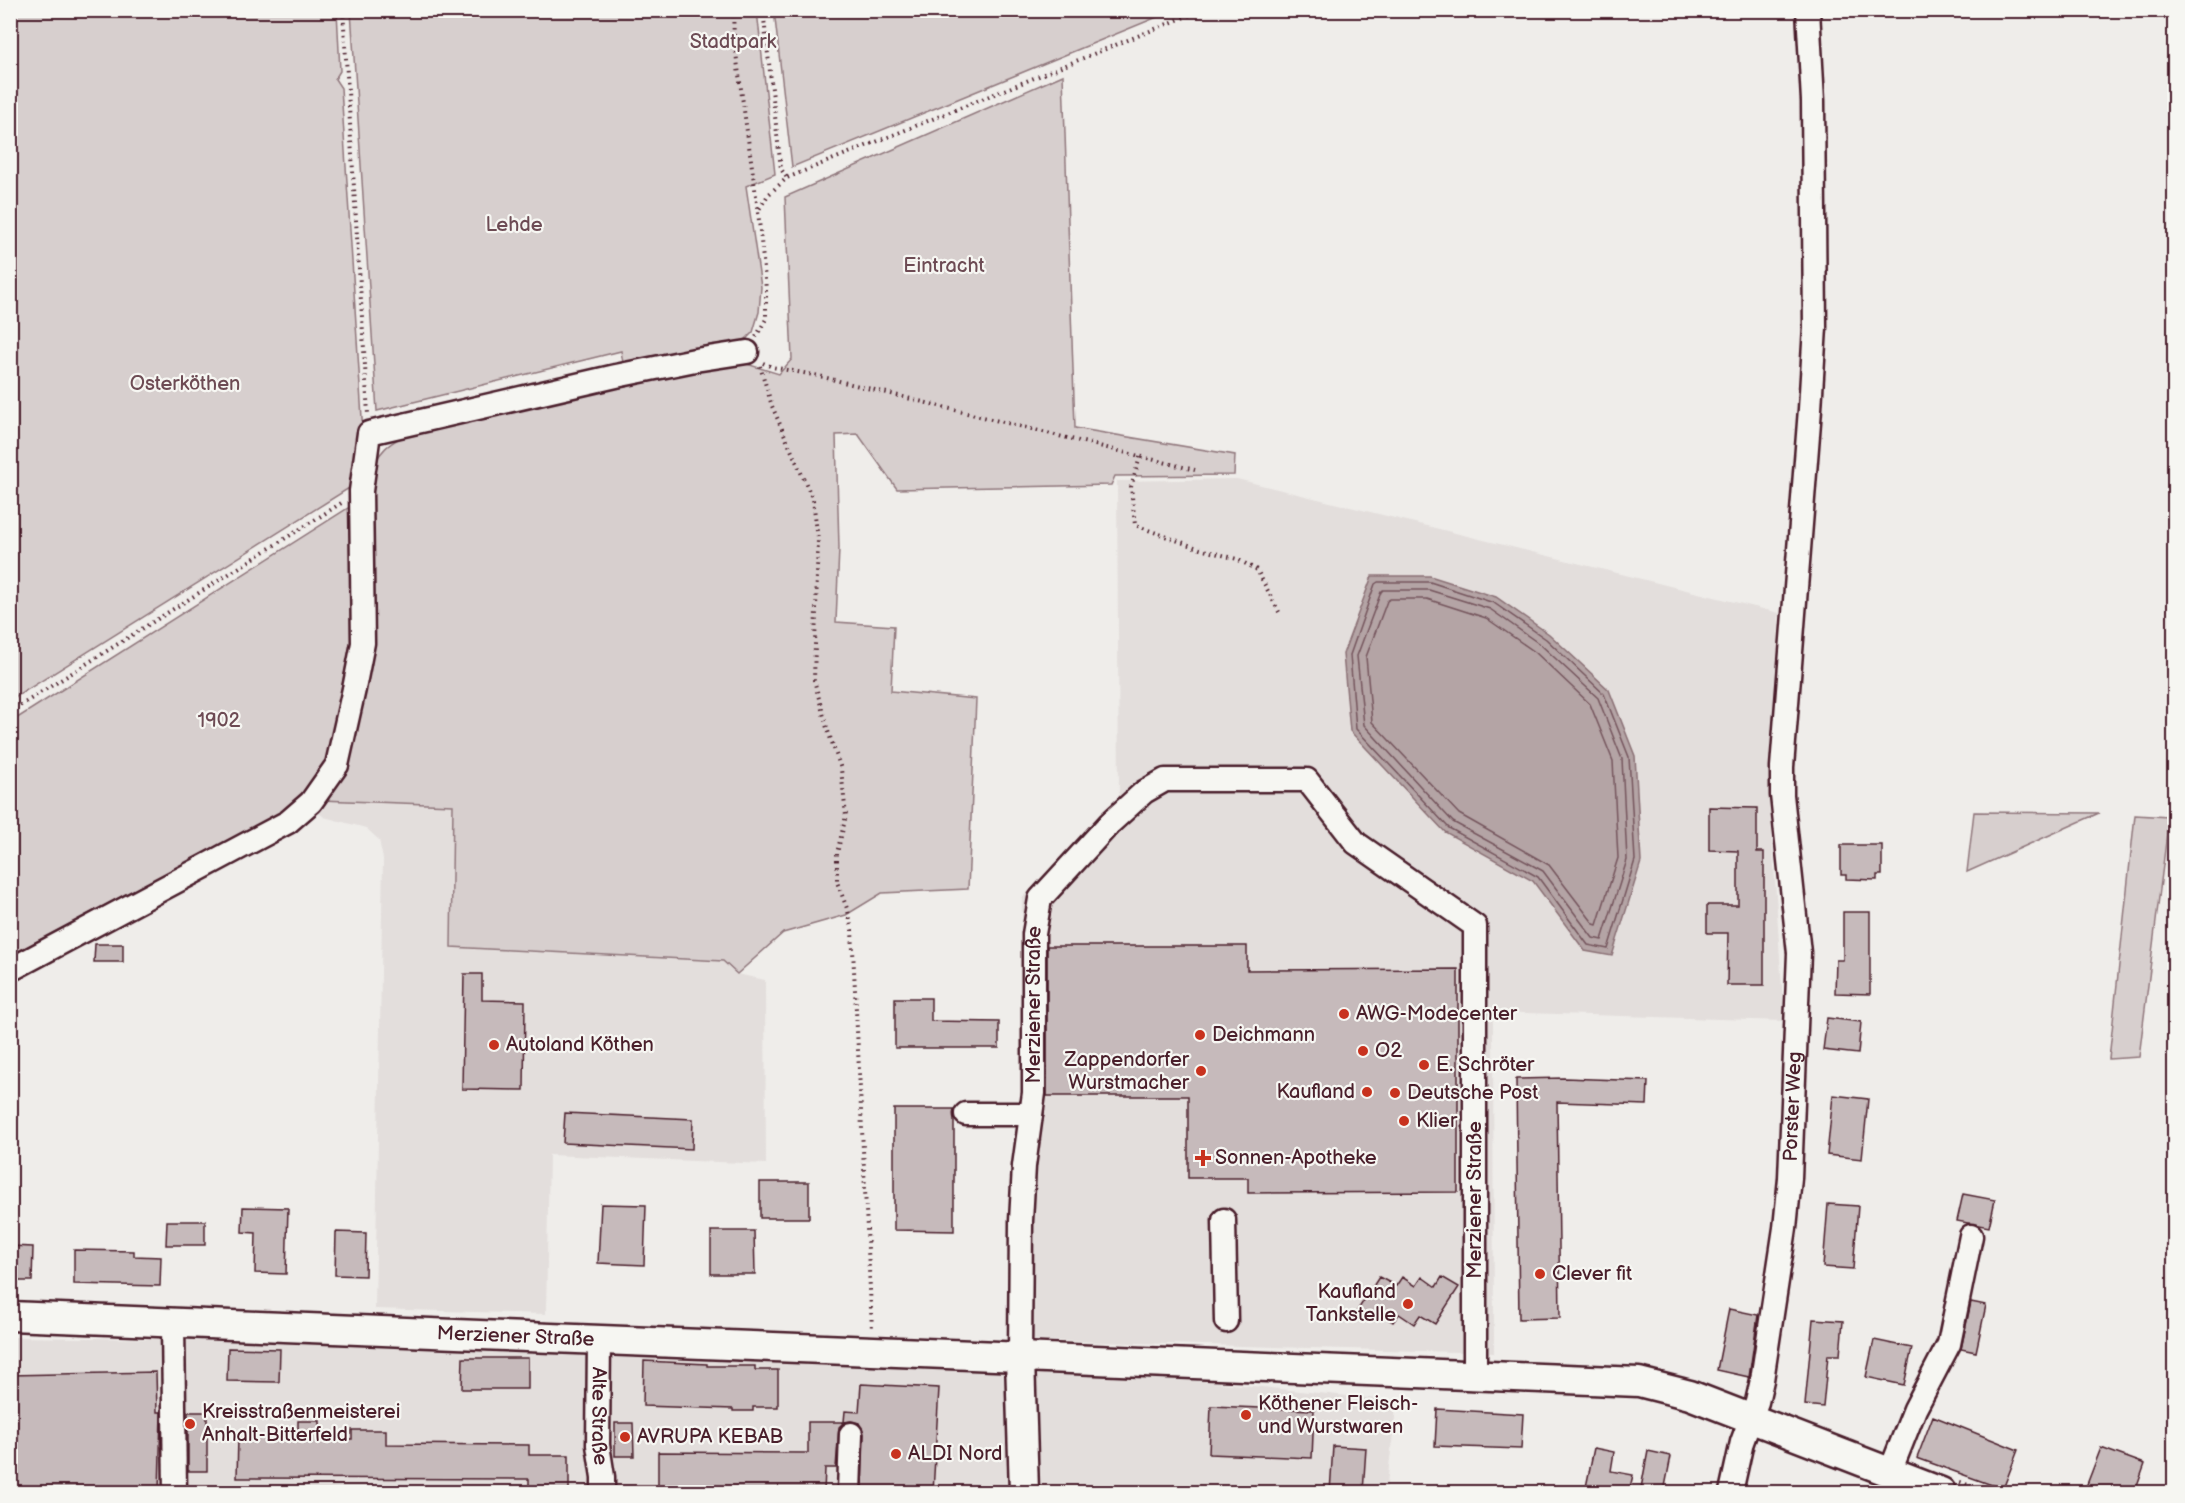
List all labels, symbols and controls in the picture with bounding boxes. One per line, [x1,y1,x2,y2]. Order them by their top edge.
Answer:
park label: Stadtpark [690,30,776,54]
park label: Lehde [485,213,543,237]
park label: Eintracht [903,254,985,278]
park label: Osterköthen [130,372,240,396]
park label: 1902 [198,709,241,733]
street label: Merziener Straße [1022,924,1047,1084]
place label: AWG-Modecenter [1356,1002,1518,1026]
marker: AWG-Modecenter [1337,1007,1351,1021]
place label: Deichmann [1212,1023,1315,1047]
marker: Deichmann [1193,1028,1207,1042]
place label: Autoland Köthen [506,1033,654,1057]
marker: Autoland Köthen [487,1038,501,1052]
place label: O2 [1375,1039,1402,1063]
marker: O2 [1356,1044,1370,1058]
place label: Zappendorfer Wurstmacher [1064,1048,1190,1095]
street label: Porster Weg [1779,1051,1807,1162]
place label: E. Schröter [1436,1053,1535,1077]
marker: E. Schröter [1417,1058,1431,1072]
marker: Zappendorfer Wurstmacher [1194,1064,1208,1078]
place label: Kaufland [1276,1080,1355,1104]
place label: Deutsche Post [1407,1081,1538,1105]
marker: Kaufland [1360,1085,1374,1099]
marker: Deutsche Post [1388,1086,1402,1100]
place label: Klier [1416,1109,1458,1133]
marker: Klier [1397,1114,1411,1128]
street label: Merziener Straße [1463,1121,1487,1279]
place label: Sonnen-Apotheke [1215,1146,1377,1170]
marker: Sonnen-Apotheke [1196,1151,1210,1165]
place label: Clever fit [1552,1262,1632,1286]
marker: Clever fit [1533,1267,1547,1281]
place label: Kaufland Tankstelle [1306,1280,1396,1327]
marker: Kaufland Tankstelle [1401,1297,1415,1311]
street label: Merziener Straße [436,1321,595,1352]
street label: Alte Straße [586,1367,613,1467]
place label: Köthener Fleisch- und Wurstwaren [1258,1392,1418,1439]
place label: Kreisstraßenmeisterei Anhalt-Bitterfeld [202,1400,400,1447]
marker: Köthener Fleisch- und Wurstwaren [1239,1408,1253,1422]
marker: Kreisstraßenmeisterei Anhalt-Bitterfeld [183,1417,197,1431]
place label: AVRUPA KEBAB [637,1425,784,1449]
marker: AVRUPA KEBAB [618,1430,632,1444]
place label: ALDI Nord [908,1442,1003,1466]
marker: ALDI Nord [889,1447,903,1461]

